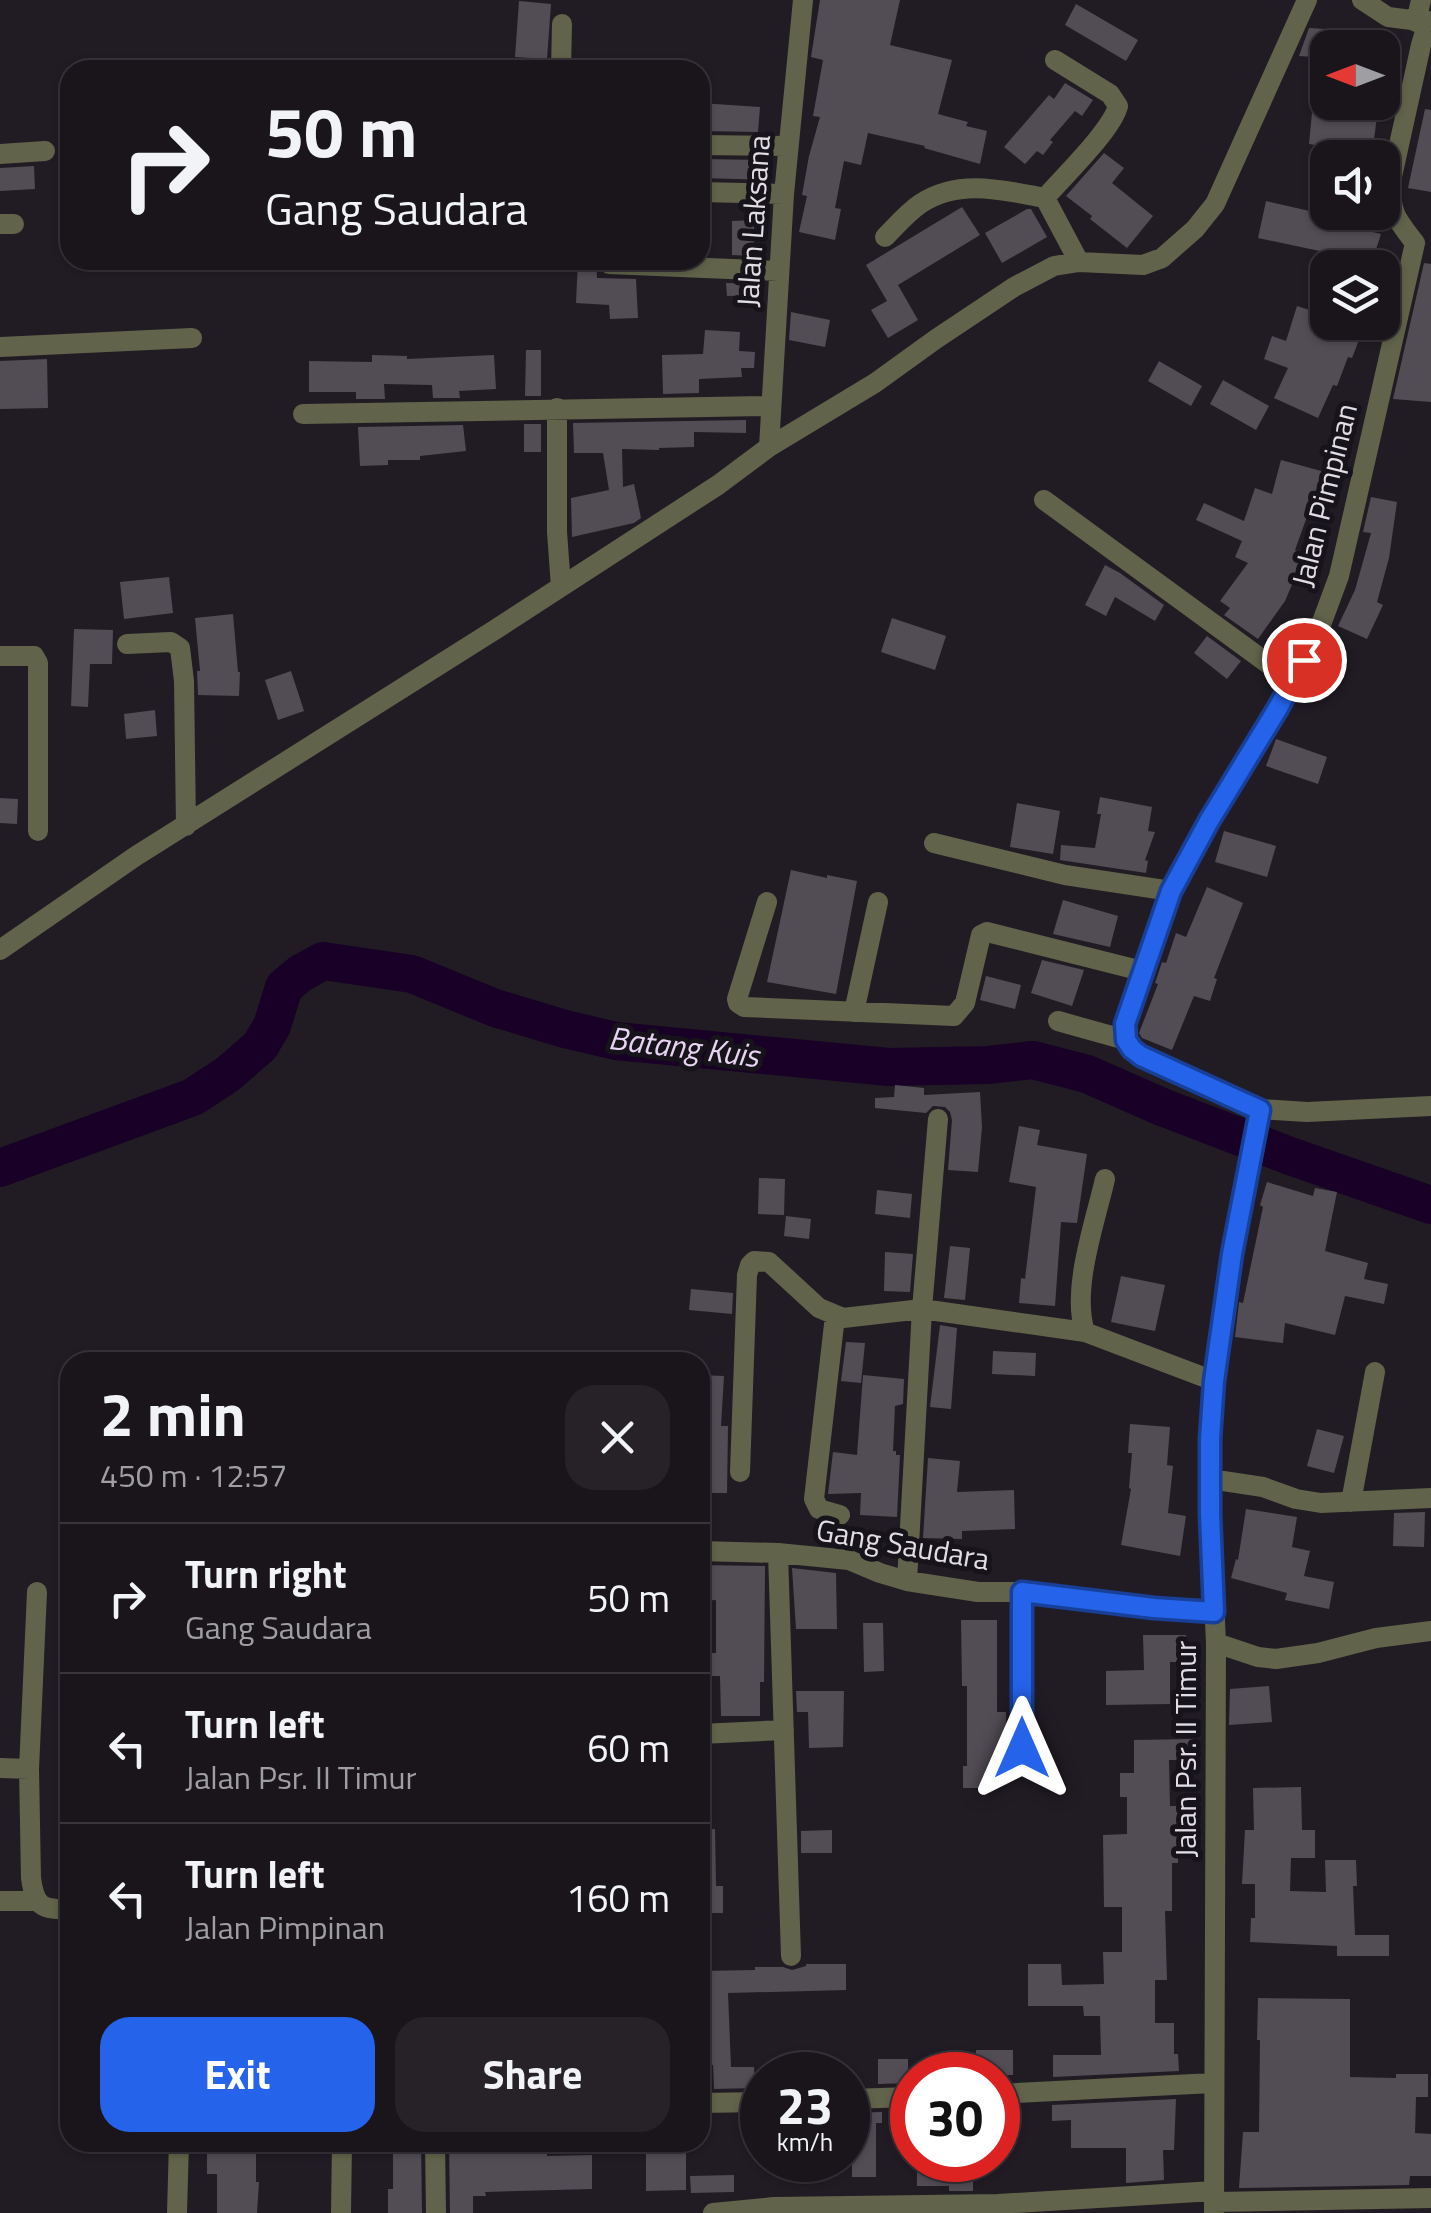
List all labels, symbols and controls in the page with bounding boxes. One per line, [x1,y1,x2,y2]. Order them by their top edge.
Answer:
north arrow [1310,30,1400,120]
map controls [1310,30,1400,340]
text: 50 m [265,78,418,184]
icon: right [100,100,230,230]
street label: Jalan Laksana [724,133,782,309]
button: sound [1310,140,1400,230]
text: Gang Saudara [265,174,528,242]
button: layers [1310,250,1400,340]
street label: Jalan Pimpinan [1279,398,1369,592]
pin [1262,618,1347,703]
icon: arrive [1277,633,1332,688]
water label: Batang Kuis [606,1013,764,1079]
text: 2 min [100,1368,246,1459]
button: close [565,1385,670,1490]
text: 450 m · 12:57 [100,1451,287,1499]
street label: Gang Saudara [813,1506,993,1582]
text: Turn right [185,1545,347,1603]
text: 50 m [587,1569,670,1627]
icon: right [100,1571,155,1626]
text: Gang Saudara [185,1603,372,1651]
street label: Jalan Psr. II Timur [1162,1640,1208,1858]
text: Turn left [185,1695,325,1753]
position arrow [970,1696,1074,1800]
text: 60 m [587,1719,670,1777]
icon: left [100,1721,155,1776]
text: Jalan Psr. II Timur [185,1753,417,1801]
text: Turn left [185,1845,325,1903]
text: 160 m [566,1869,670,1927]
icon: left [100,1871,155,1926]
text: Jalan Pimpinan [185,1903,385,1951]
button: Exit [100,2017,375,2132]
button: Share [395,2017,670,2132]
speed limit sign: 30 [890,2052,1020,2182]
text: 23 [777,2067,833,2143]
text: km/h [777,2123,833,2161]

